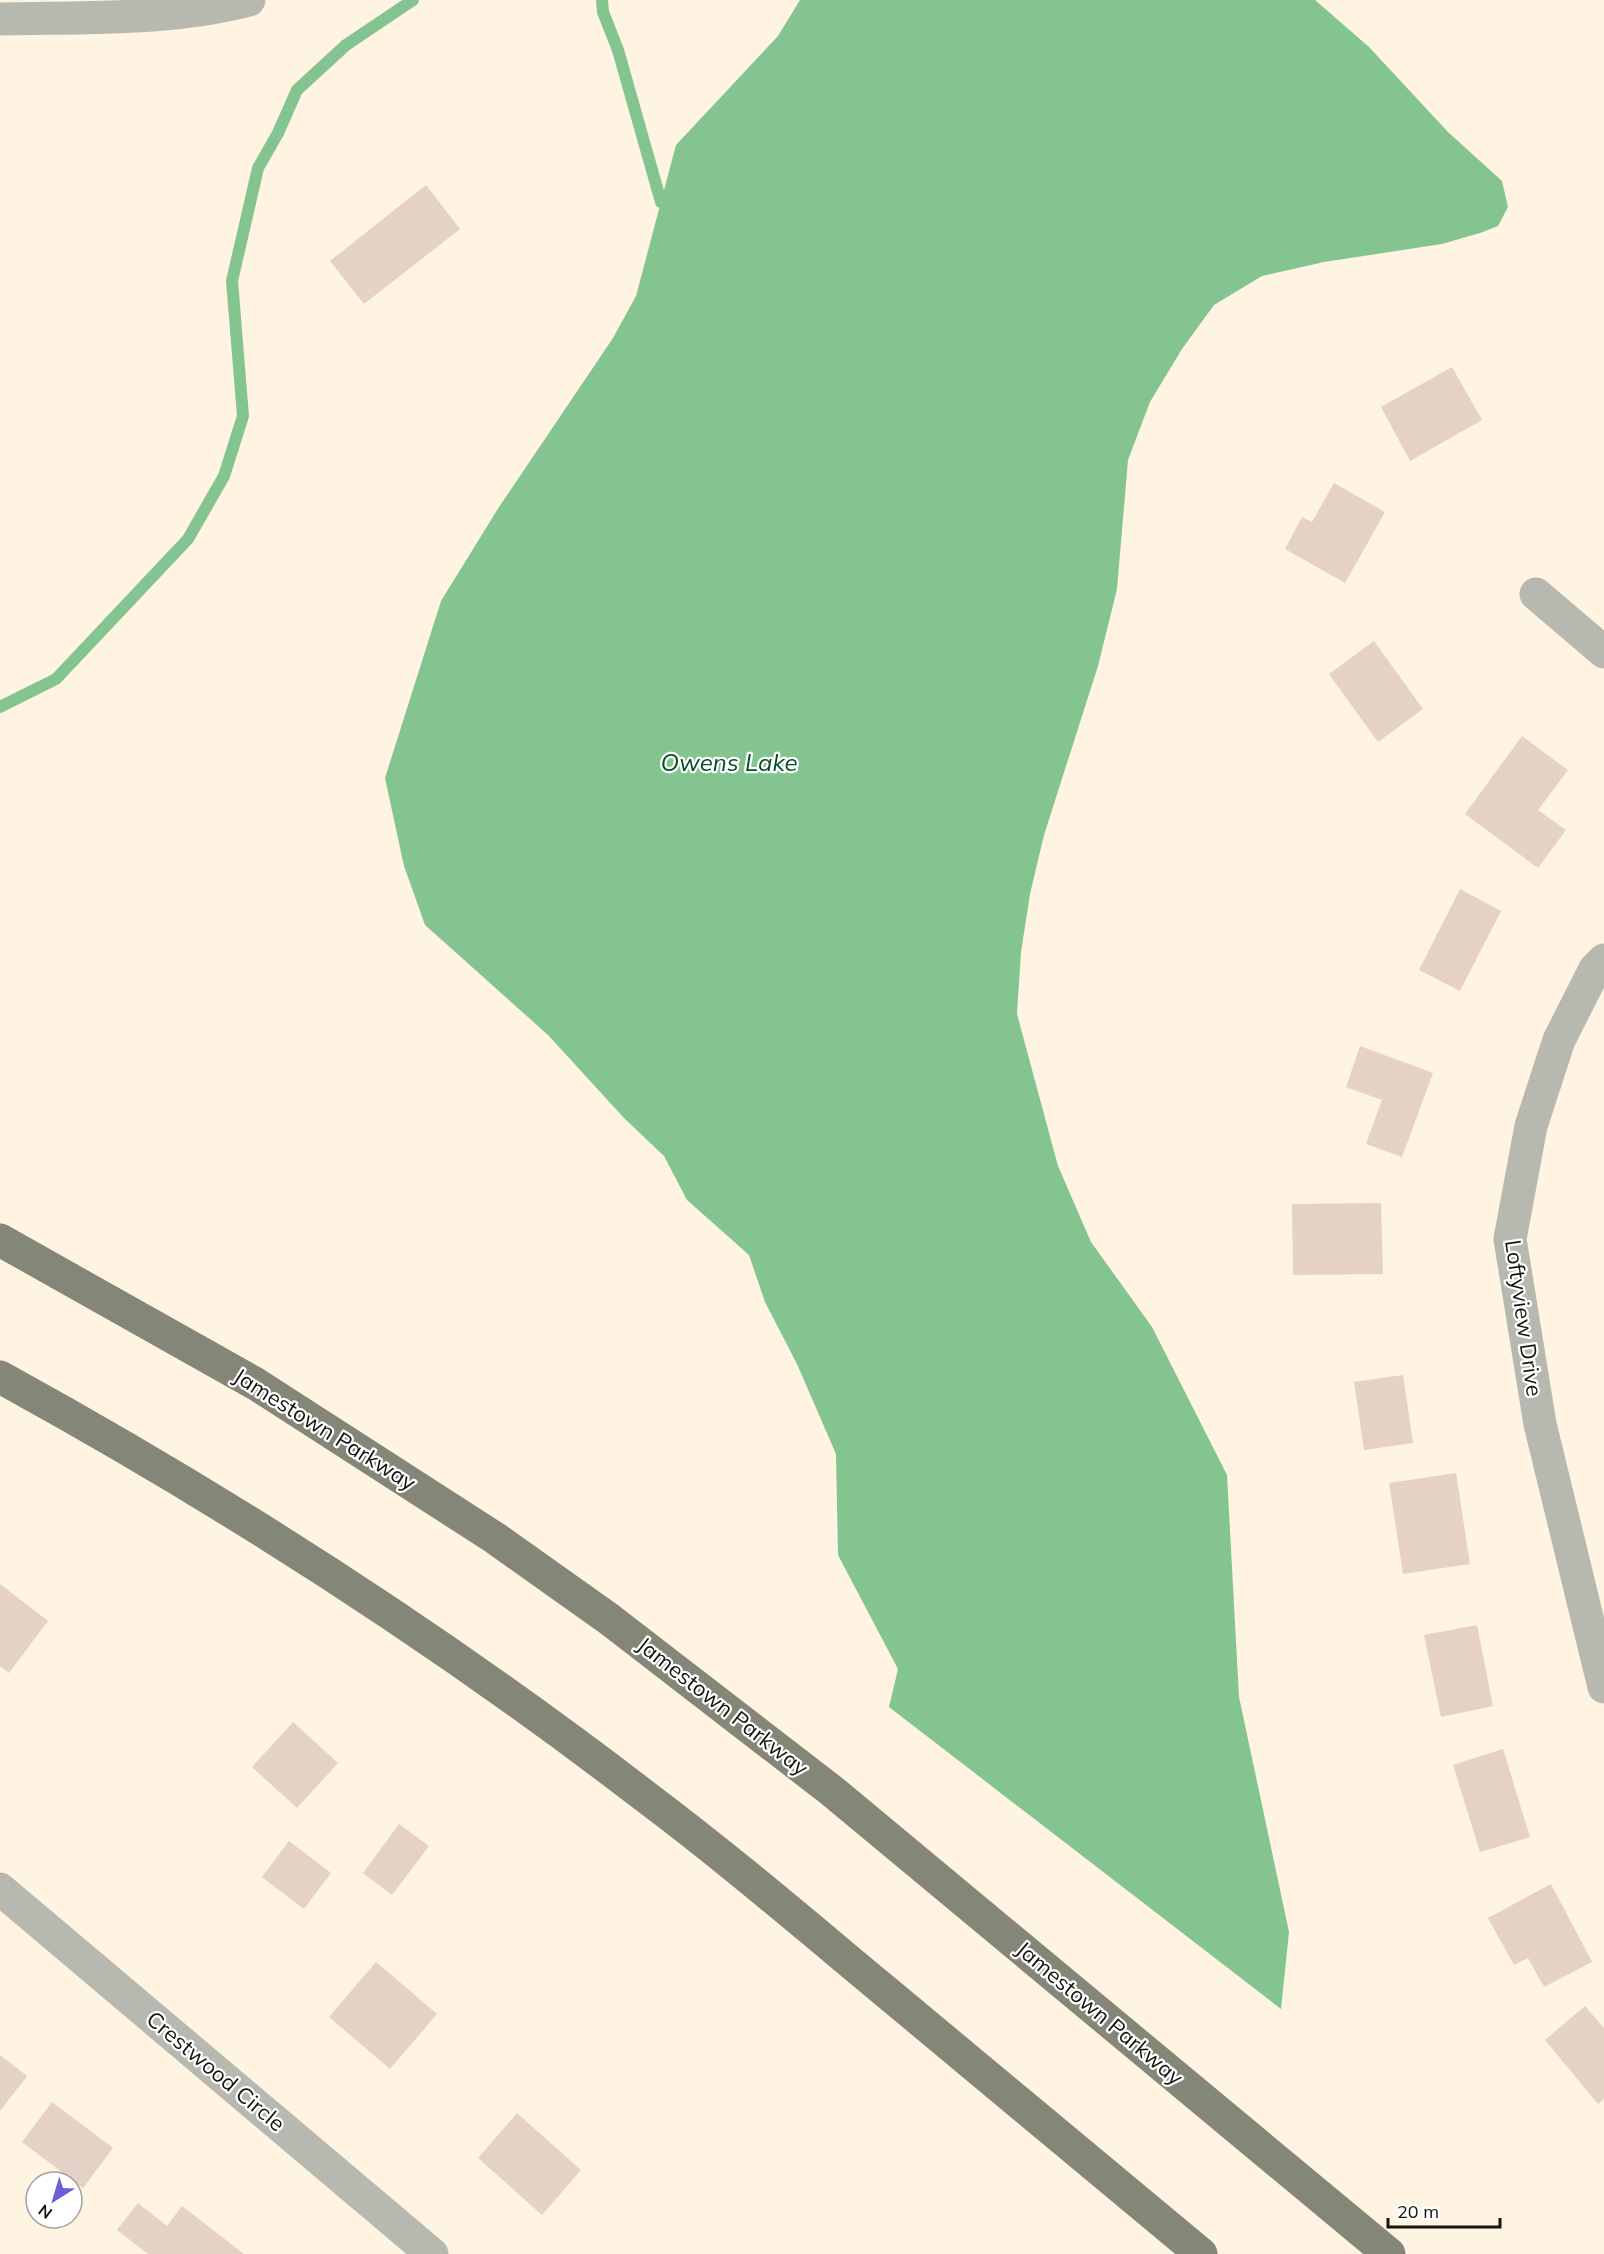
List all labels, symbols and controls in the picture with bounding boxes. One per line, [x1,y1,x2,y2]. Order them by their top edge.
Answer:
water label: Owens Lake [660,747,798,777]
street label: Loftyview Drive [1499,1238,1549,1398]
street label: Jamestown Parkway [229,1362,422,1497]
street label: Jamestown Parkway [632,1630,815,1782]
street label: Jamestown Parkway [1011,1935,1190,2091]
street label: Crestwood Circle [141,2005,291,2137]
north arrow [24,2170,84,2230]
scale bar [1388,2191,1500,2229]
text: N [34,2200,56,2224]
text: 20 m [1397,2200,1439,2223]

